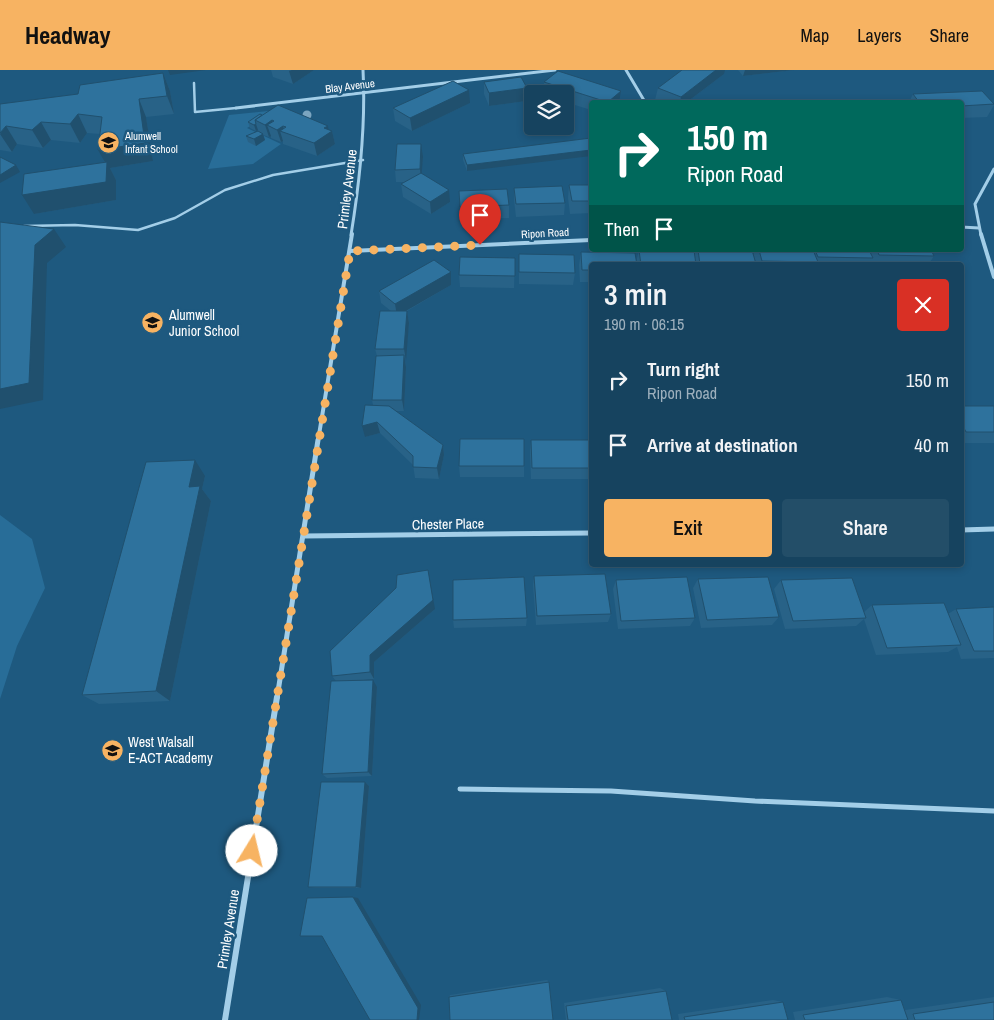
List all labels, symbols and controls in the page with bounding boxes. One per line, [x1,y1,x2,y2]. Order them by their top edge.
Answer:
text: Headway [25,19,110,51]
text: Map [801,23,829,48]
text: Layers [857,23,902,48]
text: Share [930,23,969,48]
street label: Blay Avenue [324,76,376,96]
map controls [524,85,574,135]
button: layers [524,85,574,135]
text: 150 m [687,114,768,161]
icon: right [604,120,669,185]
place label: Alumwell Infant School [124,129,178,156]
school or university icon: Alumwell Infant School [97,130,121,154]
street label: Primley Avenue [333,148,361,230]
text: Ripon Road [687,159,783,189]
pin [459,194,501,245]
icon: arrive [466,201,494,229]
icon: arrive [650,215,678,243]
text: Then [604,216,640,242]
street label: Ripon Road [521,225,569,241]
text: 3 min [604,274,667,314]
button: close [897,279,949,331]
place label: Alumwell Junior School [168,306,239,340]
school or university icon: Alumwell Junior School [141,311,165,335]
text: 190 m · 06:15 [604,313,684,335]
text: Turn right [647,356,719,382]
icon: right [604,366,632,394]
text: 150 m [906,367,949,393]
text: Ripon Road [647,382,717,404]
icon: arrive [604,431,632,459]
text: Arrive at destination [647,432,798,458]
text: 40 m [914,432,949,458]
button: Exit [604,499,772,557]
button: Share [782,499,949,557]
street label: Chester Place [412,514,484,534]
place label: West Walsall E-ACT Academy [128,733,213,767]
school or university icon: West Walsall E-ACT Academy [100,738,124,762]
position arrow [225,824,277,876]
street label: Primley Avenue [213,888,243,970]

